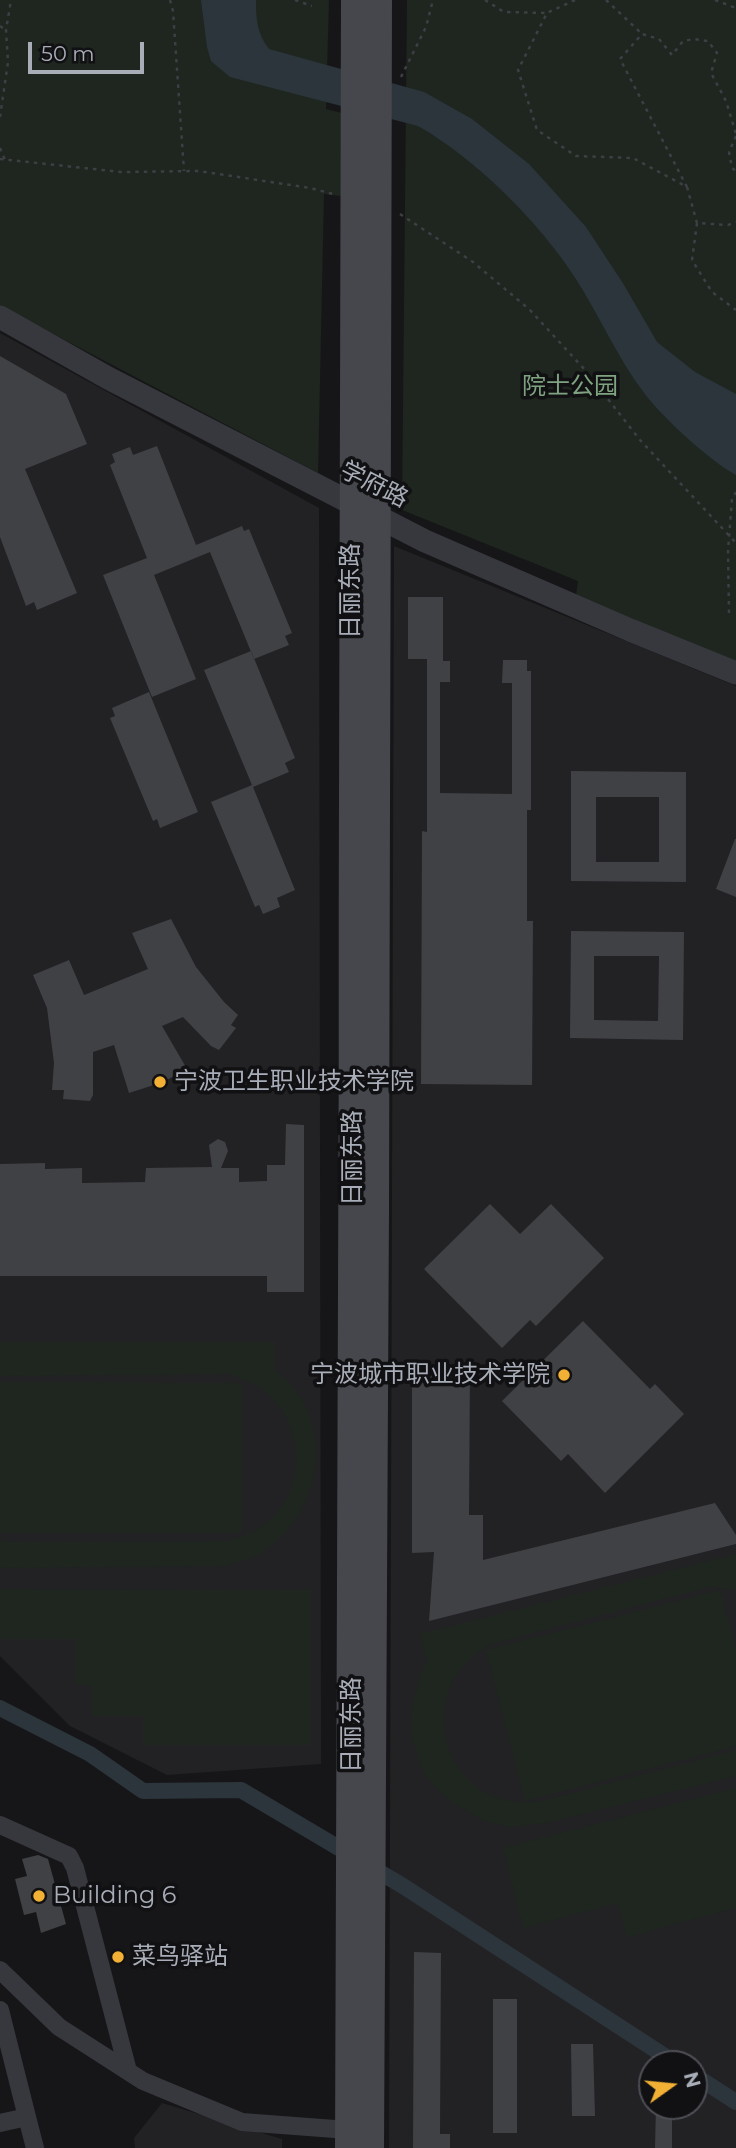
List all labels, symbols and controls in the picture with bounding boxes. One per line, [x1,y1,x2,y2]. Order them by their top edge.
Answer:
scale bar [32,28,147,72]
text: 50 m [41,41,95,66]
park label: 院士公园 [522,373,618,401]
street label: 学府路 [335,456,413,514]
street label: 日丽东路 [337,543,365,639]
place label: 宁波卫生职业技术学院 [174,1068,414,1096]
marker: 宁波卫生职业技术学院 [152,1074,168,1090]
street label: 日丽东路 [339,1110,367,1206]
place label: 宁波城市职业技术学院 [310,1361,550,1389]
marker: 宁波城市职业技术学院 [556,1367,572,1383]
street label: 日丽东路 [338,1677,366,1773]
place label: Building 6 [53,1882,176,1910]
marker: Building 6 [31,1888,47,1904]
place label: 菜鸟驿站 [132,1943,228,1971]
marker: 菜鸟驿站 [110,1949,126,1965]
north arrow [638,2050,708,2120]
text: N [679,2070,705,2090]

